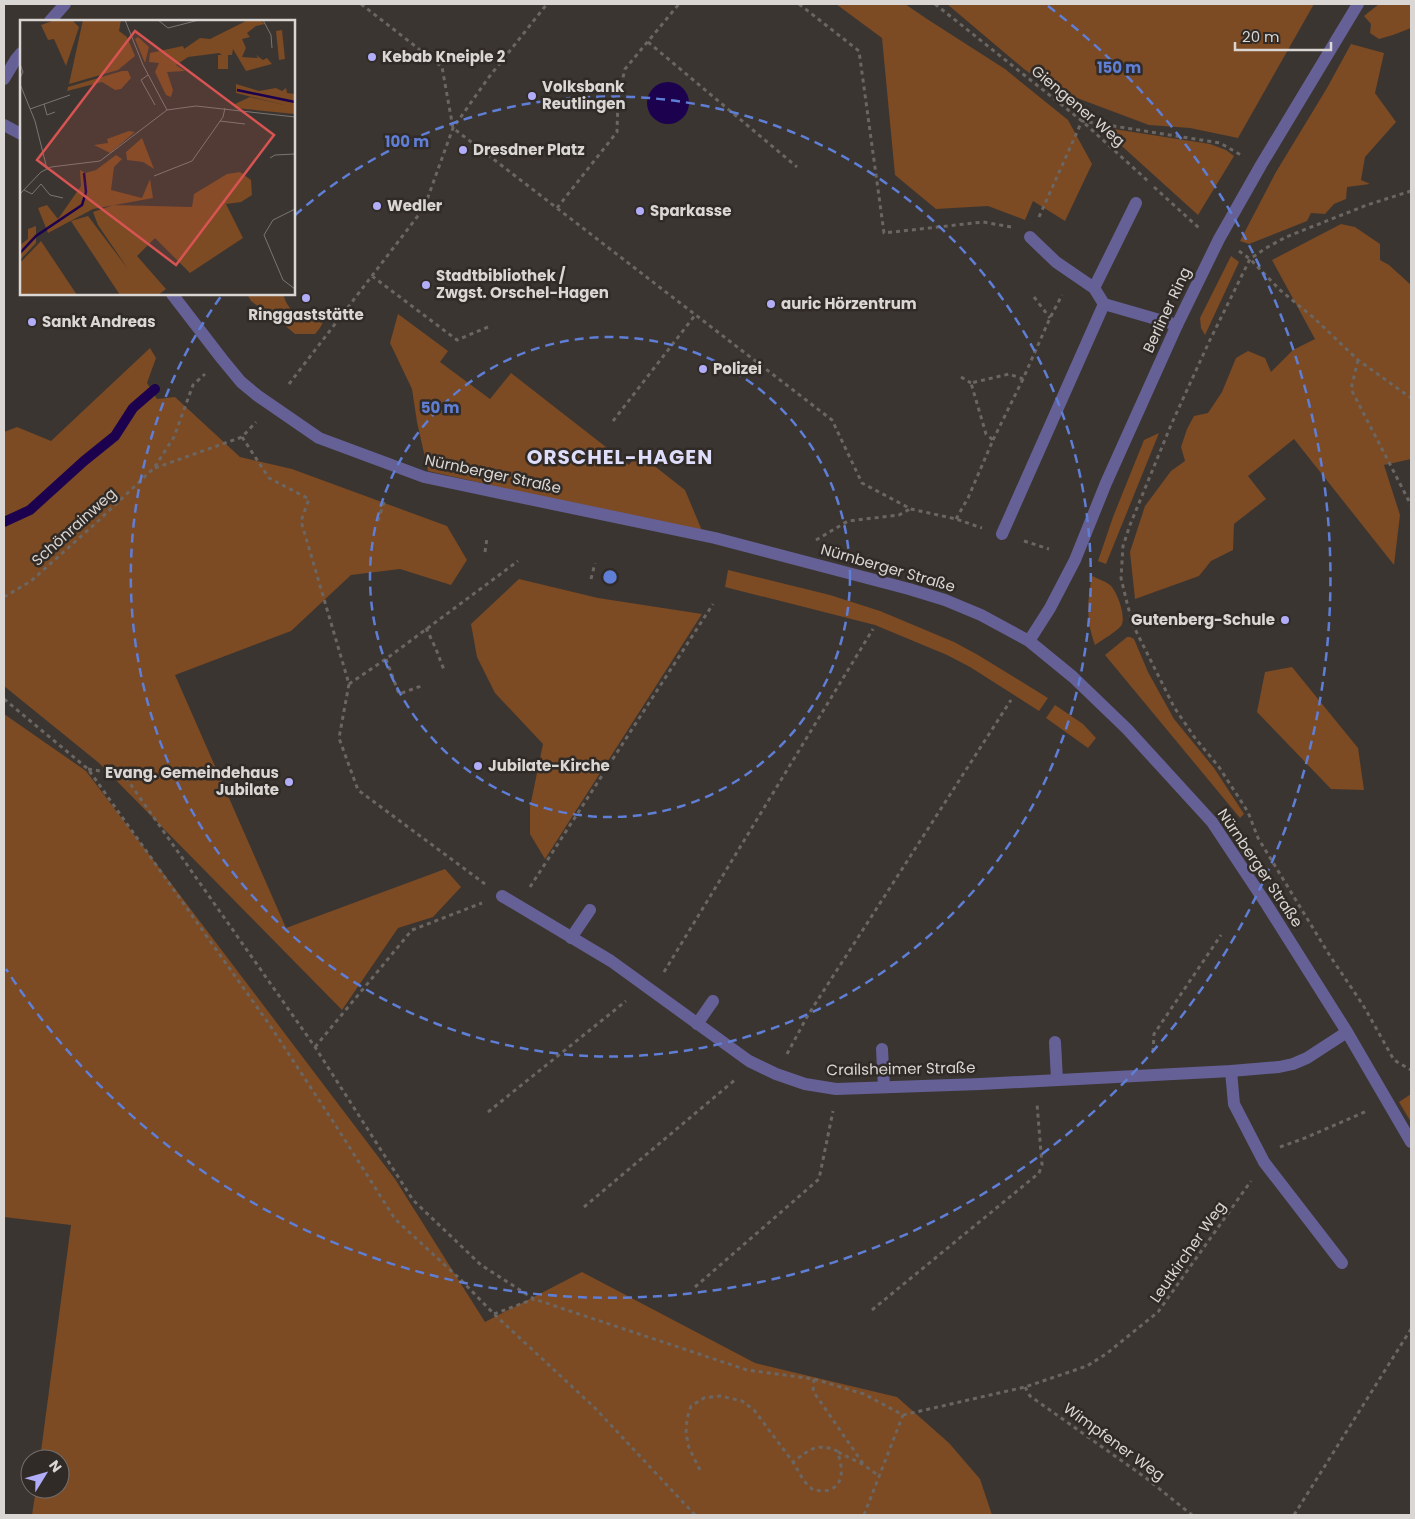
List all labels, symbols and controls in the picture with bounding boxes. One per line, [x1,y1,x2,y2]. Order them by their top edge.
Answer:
inset map [20,20,295,295]
scale bar [1235,20,1331,52]
text: 20 m [1242,26,1280,47]
place label: Kebab Kneiple 2 [382,46,506,67]
marker: Kebab Kneiple 2 [366,51,378,63]
text: 150 m [1097,57,1141,78]
street label: Giengener Weg [1027,60,1130,151]
place label: Volksbank Reutlingen [542,76,626,114]
marker: Volksbank Reutlingen [526,90,538,102]
text: 100 m [385,131,429,152]
place label: Dresdner Platz [473,139,585,160]
marker: Dresdner Platz [457,144,469,156]
place label: Wedler [387,195,443,216]
marker: Wedler [371,200,383,212]
place label: Sparkasse [650,200,731,221]
marker: Sparkasse [634,205,646,217]
street label: Berliner Ring [1137,263,1196,356]
place label: Stadtbibliothek / Zwgst. Orschel-Hagen [436,265,609,303]
marker: Stadtbibliothek / Zwgst. Orschel-Hagen [420,279,432,291]
marker: Ringgaststätte [300,292,312,304]
place label: auric Hörzentrum [781,293,917,314]
marker: auric Hörzentrum [765,298,777,310]
place label: Ringgaststätte [248,304,364,325]
place label: Sankt Andreas [42,311,156,332]
marker: Sankt Andreas [26,316,38,328]
place label: Polizei [713,358,762,379]
marker: Polizei [697,363,709,375]
text: 50 m [421,397,459,418]
district label: ORSCHEL-HAGEN [527,443,713,471]
street label: Nürnberger Straße [423,449,563,498]
street label: Schönrainweg [27,483,121,570]
street label: Nürnberger Straße [818,538,958,597]
centre of rings [601,568,619,586]
place label: Gutenberg-Schule [1131,609,1275,630]
marker: Gutenberg-Schule [1279,614,1291,626]
place label: Jubilate-Kirche [488,755,610,776]
marker: Jubilate-Kirche [472,760,484,772]
place label: Evang. Gemeindehaus Jubilate [105,762,279,800]
marker: Evang. Gemeindehaus Jubilate [283,776,295,788]
street label: Nürnberger Straße [1213,804,1308,931]
street label: Crailsheimer Straße [826,1057,976,1080]
street label: Leutkircher Weg [1145,1197,1230,1307]
street label: Wimpfener Weg [1059,1398,1169,1486]
north arrow [20,1449,70,1499]
text: N [44,1456,67,1476]

